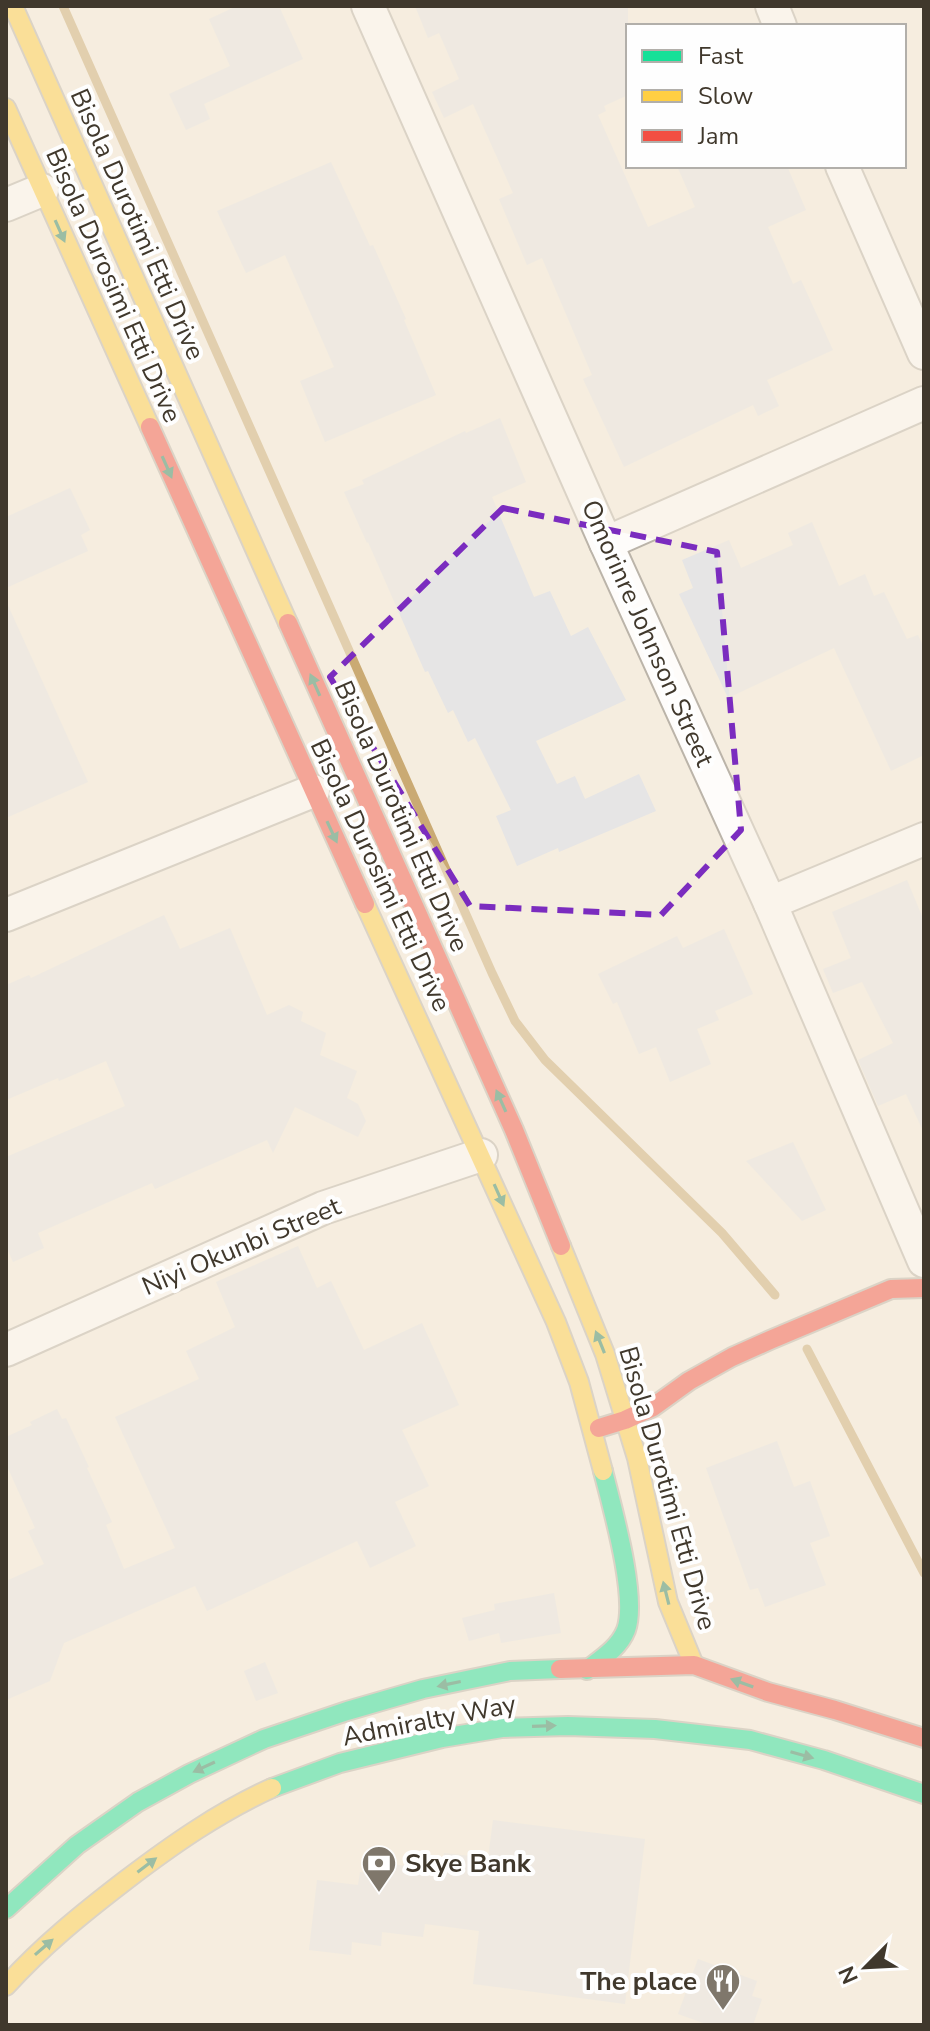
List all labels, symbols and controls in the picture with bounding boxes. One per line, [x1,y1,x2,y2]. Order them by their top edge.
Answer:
legend [626,24,906,168]
text: Fast [698,40,744,72]
text: Slow [698,80,753,112]
street label: Bisola Durotimi Etti Drive [62,83,213,365]
text: Jam [697,120,739,152]
street label: Bisola Durosimi Etti Drive [37,142,190,428]
one-way arrow [54,219,67,242]
one-way arrow [161,456,174,479]
street label: Omorinre Johnson Street [573,494,723,773]
one-way arrow [309,673,322,696]
street label: Bisola Durotimi Etti Drive [326,675,477,957]
street label: Bisola Durosimi Etti Drive [302,733,459,1017]
one-way arrow [325,820,339,844]
one-way arrow [494,1089,508,1113]
one-way arrow [493,1184,506,1207]
street label: Niyi Okunbi Street [137,1188,347,1304]
one-way arrow [593,1330,606,1354]
street label: Bisola Durotimi Etti Drive [610,1342,725,1634]
one-way arrow [659,1580,672,1605]
one-way arrow [730,1676,754,1688]
one-way arrow [437,1678,462,1691]
street label: Admiralty Way [339,1686,520,1754]
one-way arrow [532,1720,558,1732]
one-way arrow [790,1749,814,1762]
one-way arrow [192,1760,215,1774]
bank icon: Skye Bank [360,1844,398,1894]
place label: Skye Bank [405,1846,532,1881]
one-way arrow [136,1857,158,1873]
north arrow [826,1927,906,2007]
one-way arrow [34,1939,53,1957]
text: N [832,1961,866,1988]
restaurant icon: The place [704,1962,742,2012]
place label: The place [580,1964,697,1999]

